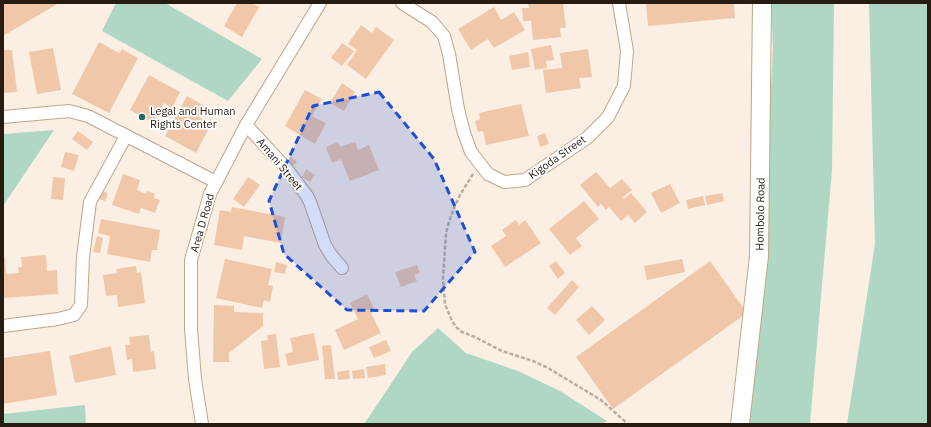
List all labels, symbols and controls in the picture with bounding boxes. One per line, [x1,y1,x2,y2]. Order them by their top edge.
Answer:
place label: Legal and Human Rights Center [150,104,236,131]
marker: Legal and Human Rights Center [137,112,147,122]
street label: Kigoda Street [526,132,588,182]
street label: Amani Street [254,135,306,193]
street label: Hombolo Road [752,177,768,251]
street label: Area D Road [187,192,217,254]

